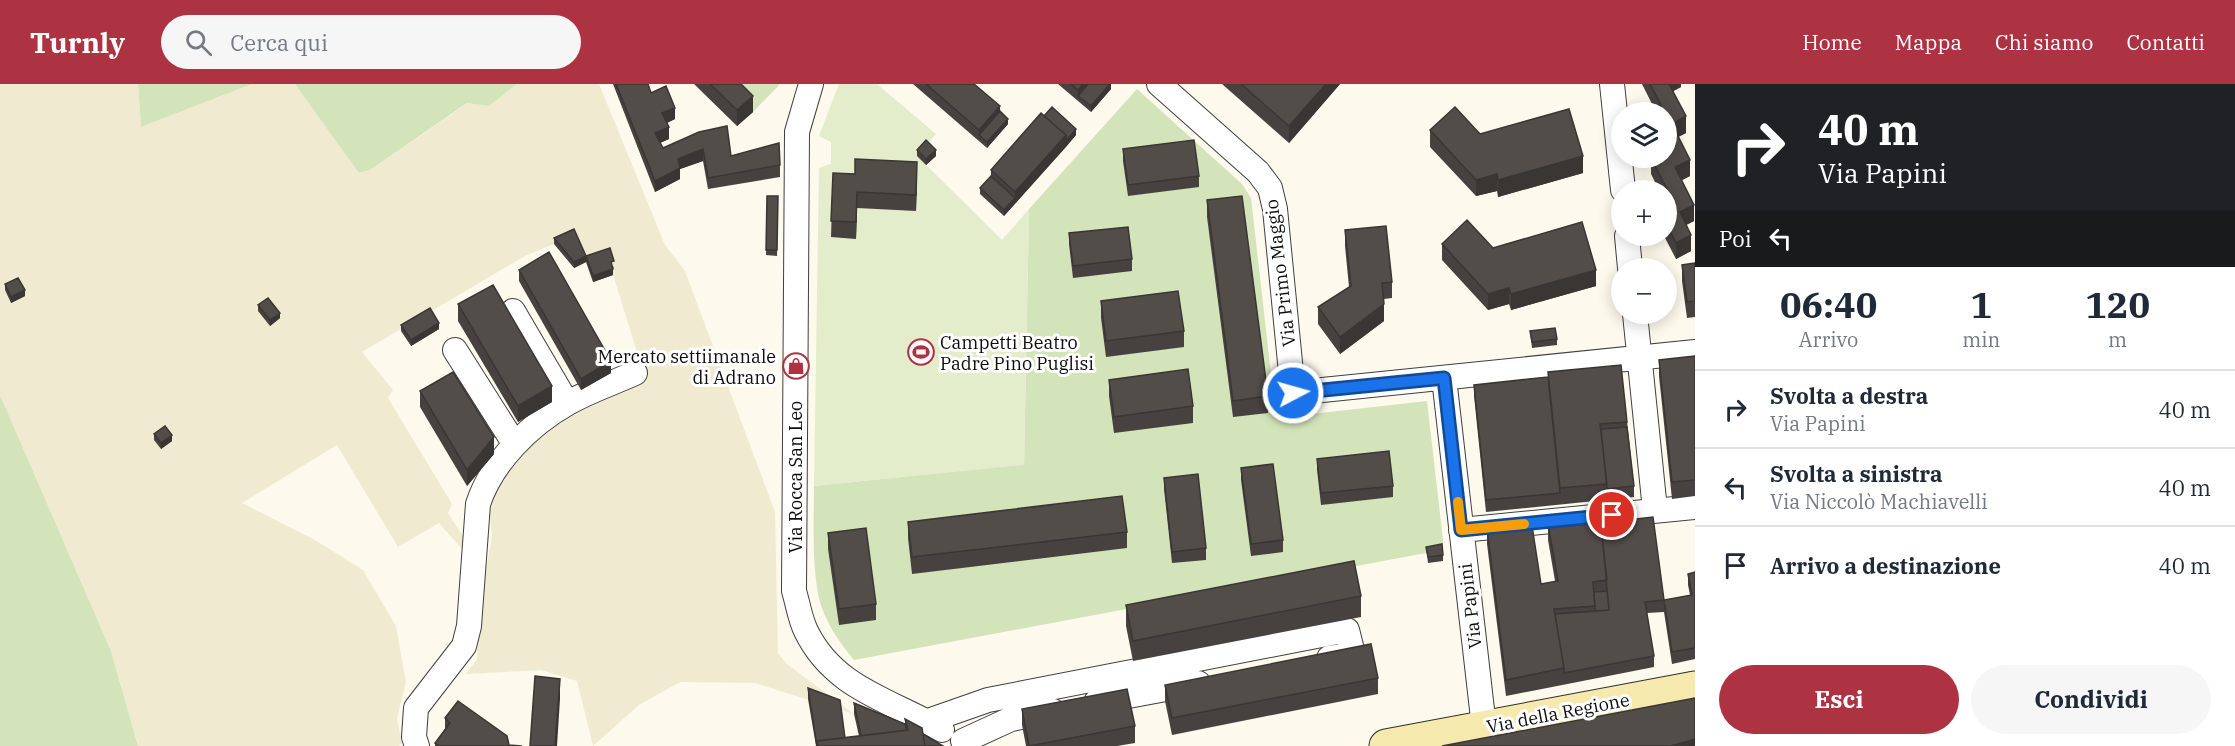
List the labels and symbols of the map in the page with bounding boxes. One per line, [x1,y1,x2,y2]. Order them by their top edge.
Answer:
street label: Via Primo Maggio [1260,198,1300,348]
place label: Campetti Beatro Padre Pino Puglisi [940,331,1094,375]
sports icon: Campetti Beatro Padre Pino Puglisi [906,337,936,367]
place label: Mercato settiimanale di Adrano [597,345,776,389]
shop icon: Mercato settiimanale di Adrano [781,351,811,381]
position arrow [1261,361,1325,425]
street label: Via Rocca San Leo [784,401,807,553]
pin [1586,489,1637,540]
street label: Via Papini [1453,562,1487,650]
street label: Via della Regione [1485,688,1631,738]

